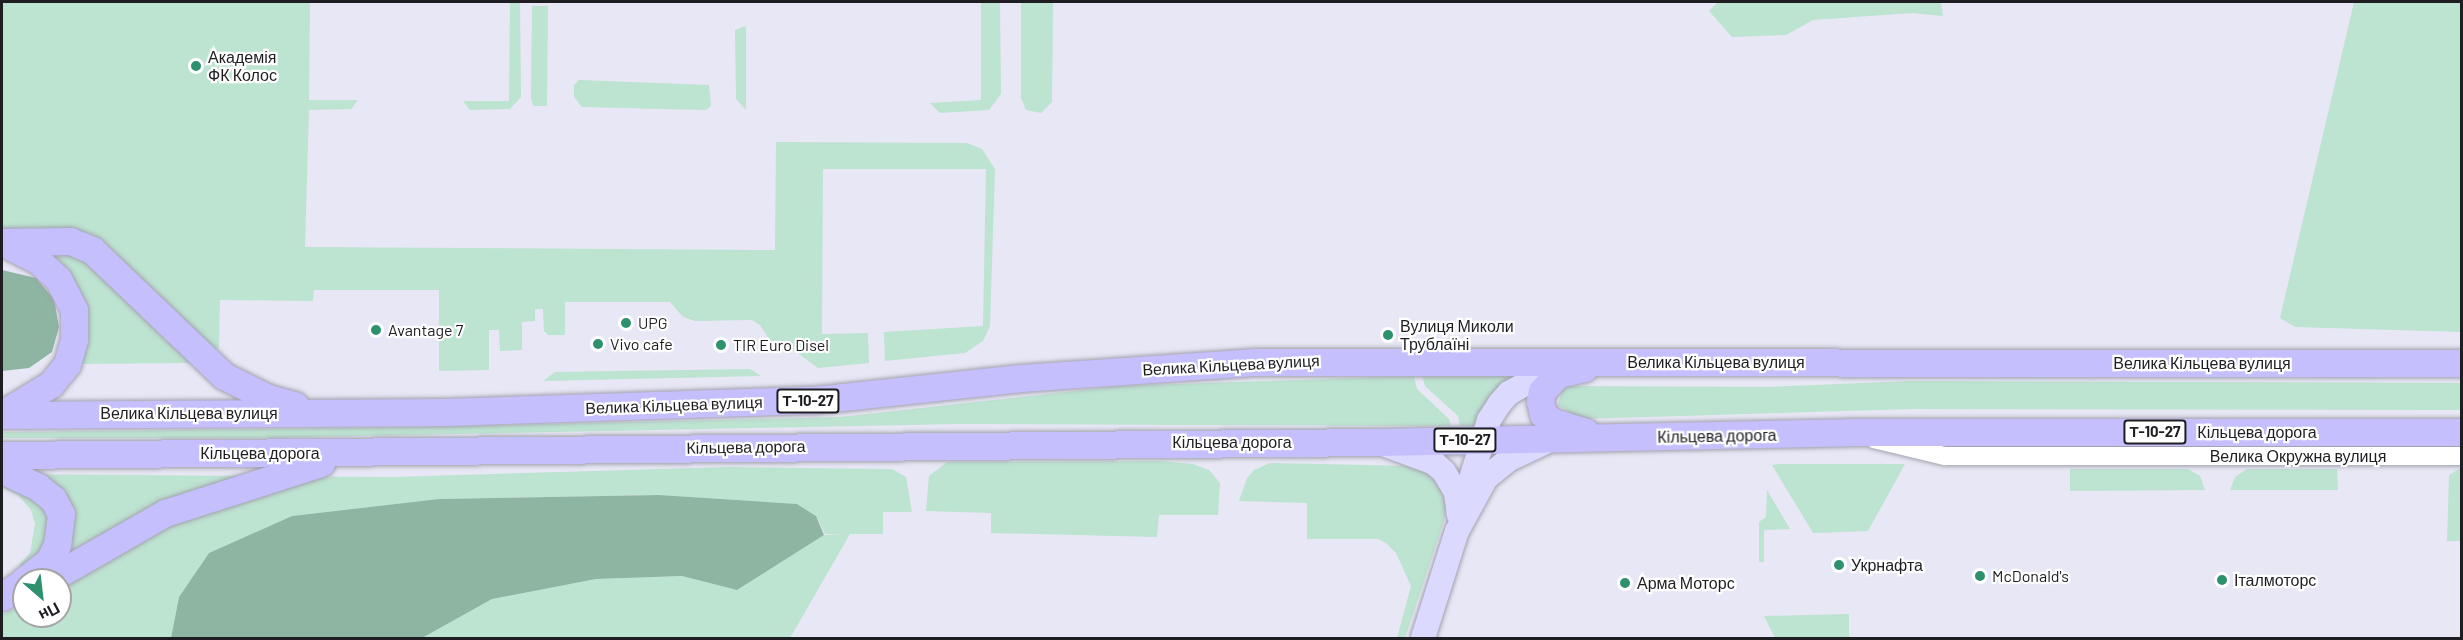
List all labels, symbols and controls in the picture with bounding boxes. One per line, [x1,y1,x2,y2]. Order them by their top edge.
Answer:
place label: Академія ФК Колос [208,47,277,85]
marker: Академія ФК Колос [189,59,203,73]
place label: UPG [638,313,668,333]
marker: UPG [619,316,633,330]
place label: Вулиця Миколи Трублаїні [1400,316,1514,354]
place label: Avantage 7 [388,320,463,340]
marker: Avantage 7 [369,323,383,337]
marker: Вулиця Миколи Трублаїні [1381,328,1395,342]
place label: Vivo cafe [610,334,673,354]
place label: TIR Euro Disel [733,335,829,355]
marker: Vivo cafe [591,337,605,351]
marker: TIR Euro Disel [714,338,728,352]
street label: Велика Кільцева вулиця [1142,351,1320,379]
street label: Велика Кільцева вулиця [1627,352,1805,372]
street label: Велика Кільцева вулиця [2113,353,2291,373]
road number: Т-10-27 [775,389,841,413]
street label: Велика Кільцева вулиця [585,392,763,418]
street label: Велика Кільцева вулиця [100,403,278,423]
road number: Т-10-27 [2122,420,2188,444]
street label: Кільцева дорога [2197,422,2317,442]
street label: Кільцева дорога [1657,425,1777,447]
road number: Т-10-27 [1432,428,1498,452]
street label: Кільцева дорога [1172,432,1292,452]
street label: Кільцева дорога [686,436,806,458]
street label: Кільцева дорога [200,443,320,463]
street label: Велика Окружна вулиця [2210,446,2386,466]
place label: Укрнафта [1851,555,1923,575]
marker: Укрнафта [1832,558,1846,572]
place label: McDonald's [1992,566,2069,586]
north arrow [12,568,72,628]
marker: McDonald's [1973,569,1987,583]
place label: Італмоторс [2234,570,2316,590]
place label: Арма Моторс [1637,573,1735,593]
marker: Італмоторс [2215,573,2229,587]
marker: Арма Моторс [1618,576,1632,590]
text: Пн [36,599,64,626]

